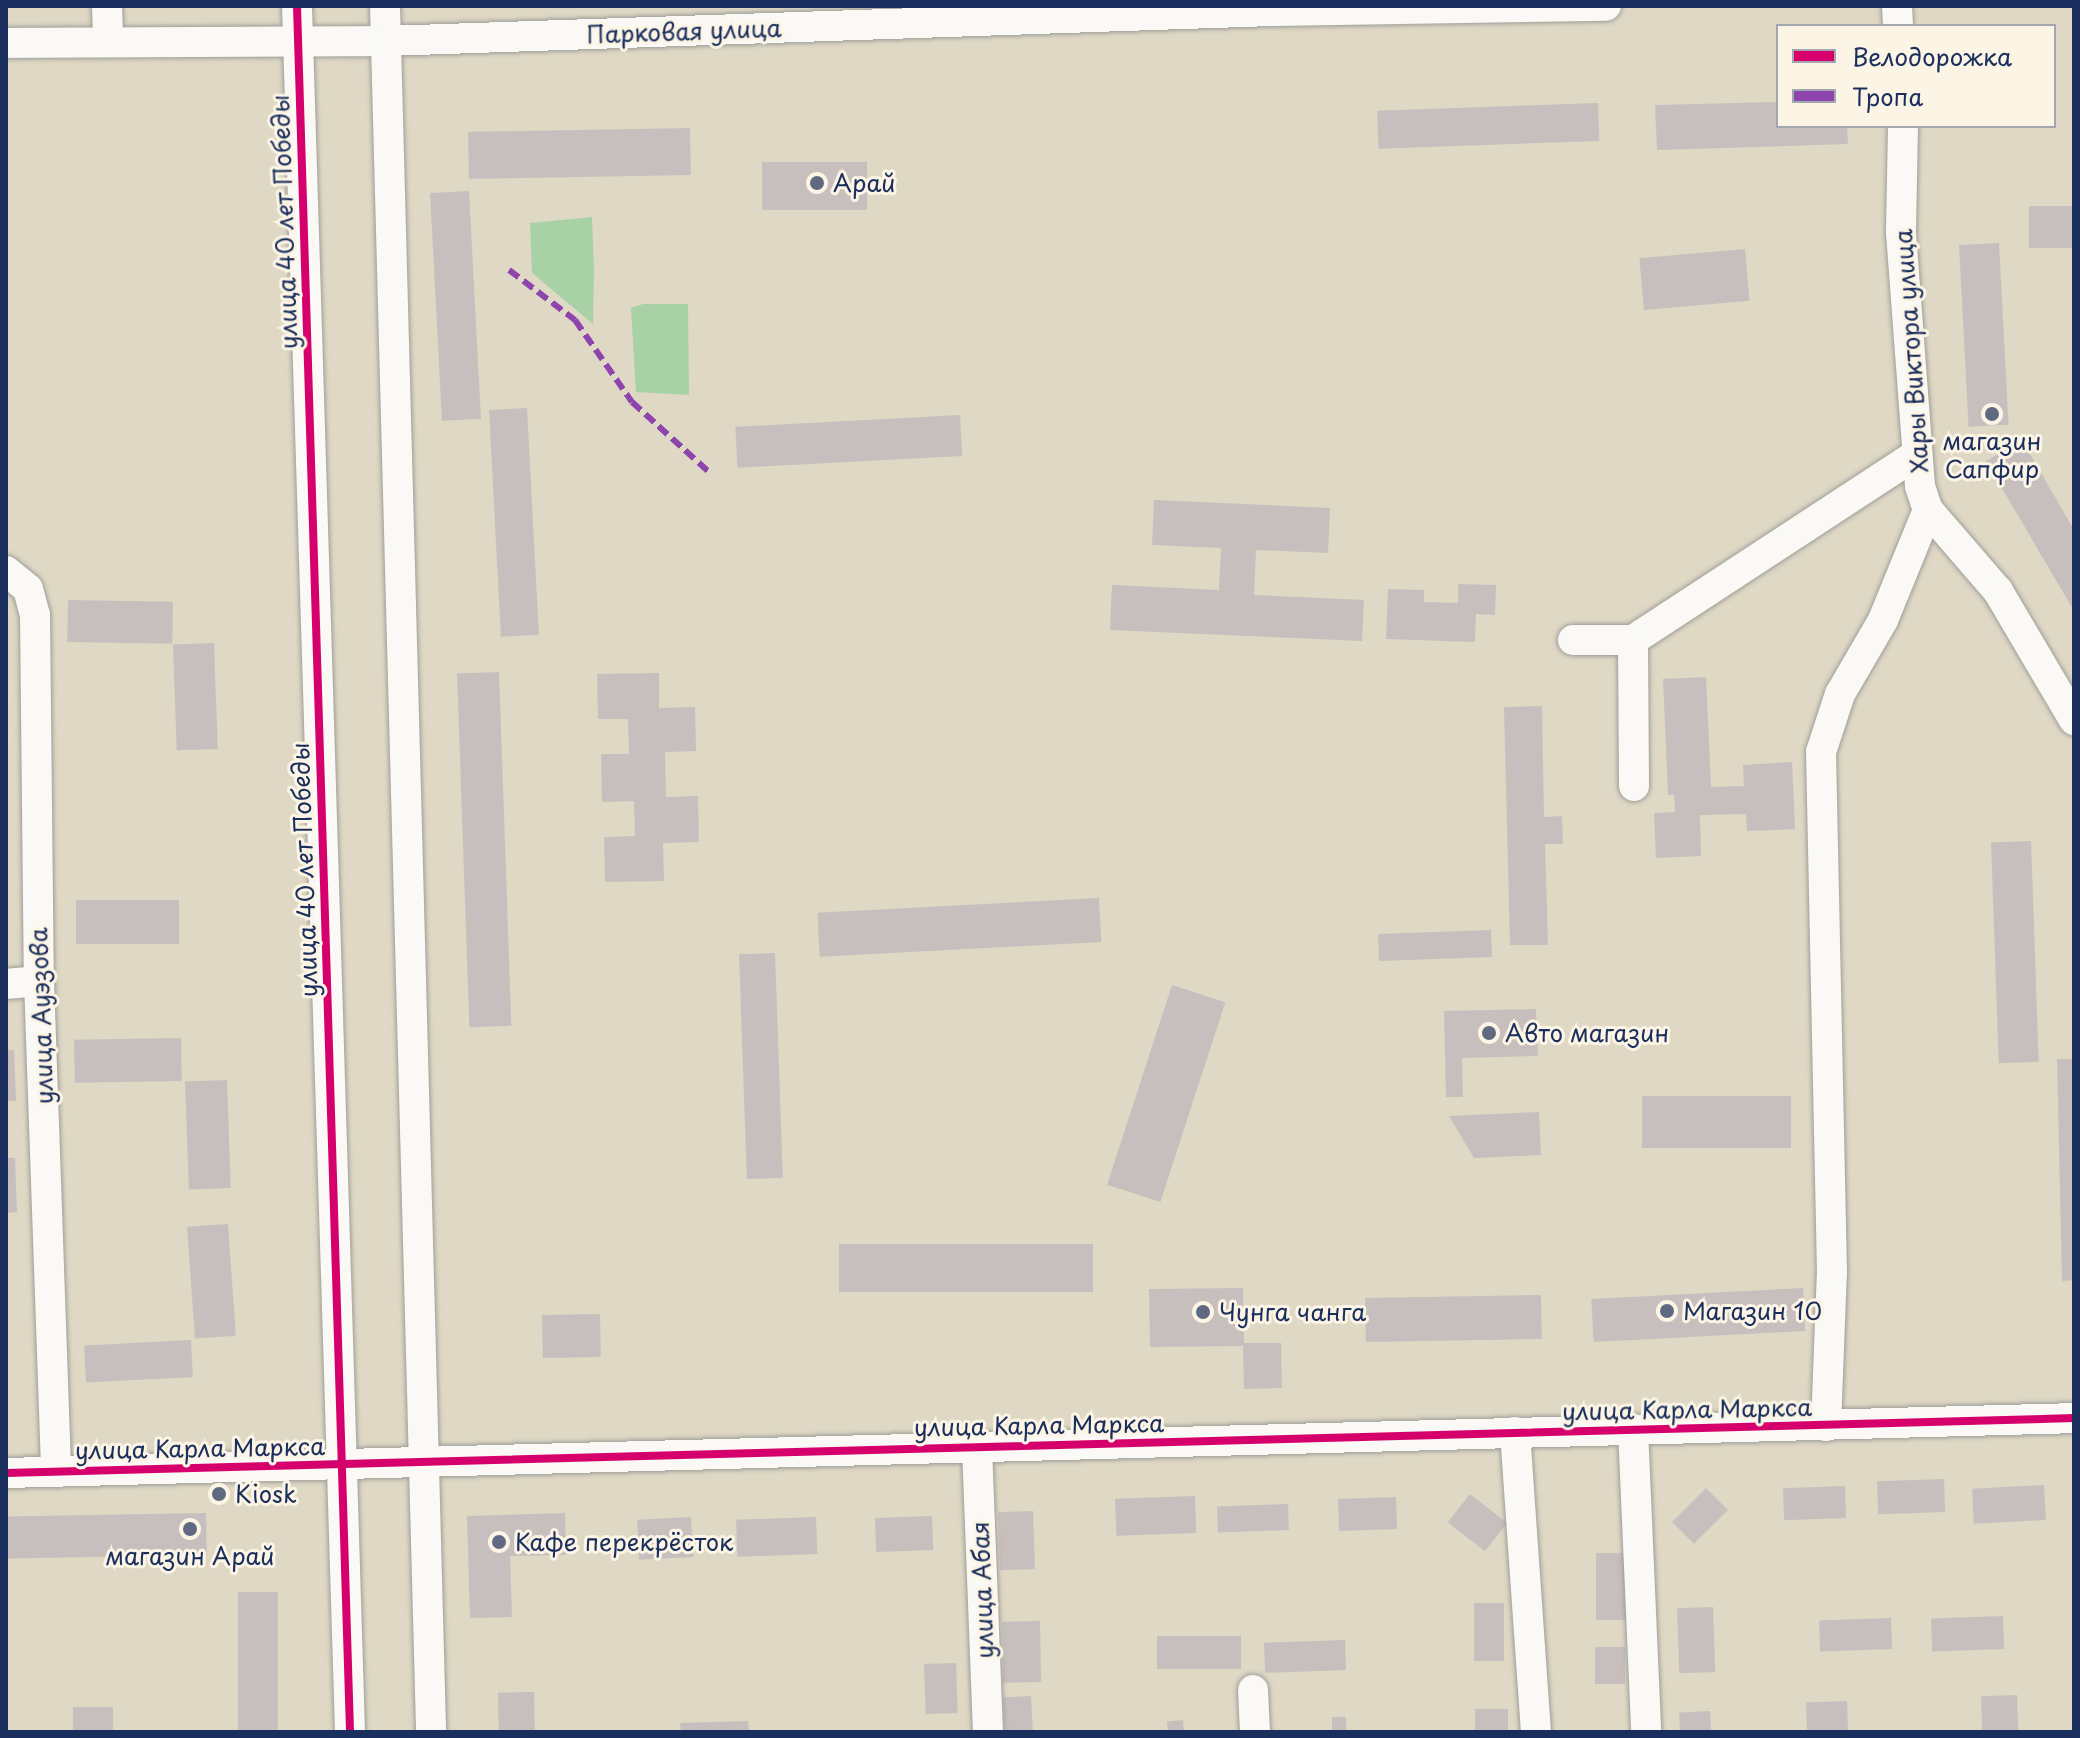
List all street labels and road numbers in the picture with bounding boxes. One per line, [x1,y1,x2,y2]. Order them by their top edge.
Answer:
street label: Парковая улица [585,13,783,49]
street label: улица 40 лет Победы [265,93,303,351]
street label: Хары Виктора улица [1888,228,1934,474]
street label: улица 40 лет Победы [285,741,323,999]
street label: улица Ауэзова [24,927,58,1105]
street label: улица Карла Маркса [1561,1392,1813,1426]
street label: улица Карла Маркса [913,1408,1165,1442]
street label: улица Карла Маркса [74,1431,326,1465]
street label: улица Абая [965,1520,999,1660]

